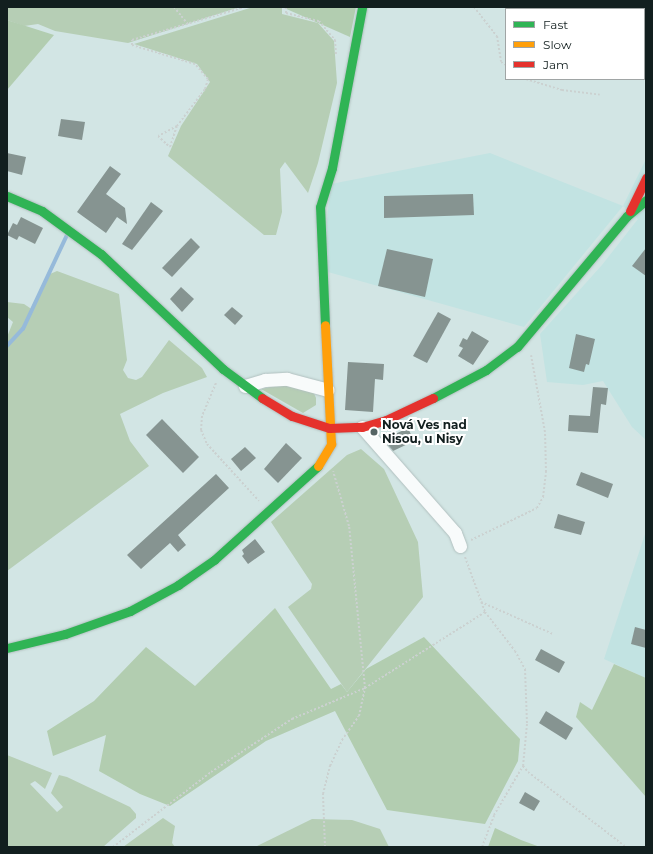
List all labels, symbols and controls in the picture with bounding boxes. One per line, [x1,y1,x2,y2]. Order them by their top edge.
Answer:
legend [505,8,645,80]
text: Fast [543,17,568,32]
text: Slow [543,37,572,52]
text: Jam [543,57,569,72]
place label: Nová Ves nad Nisou, u Nisy [382,418,467,446]
marker: Nová Ves nad Nisou, u Nisy [369,427,379,437]

